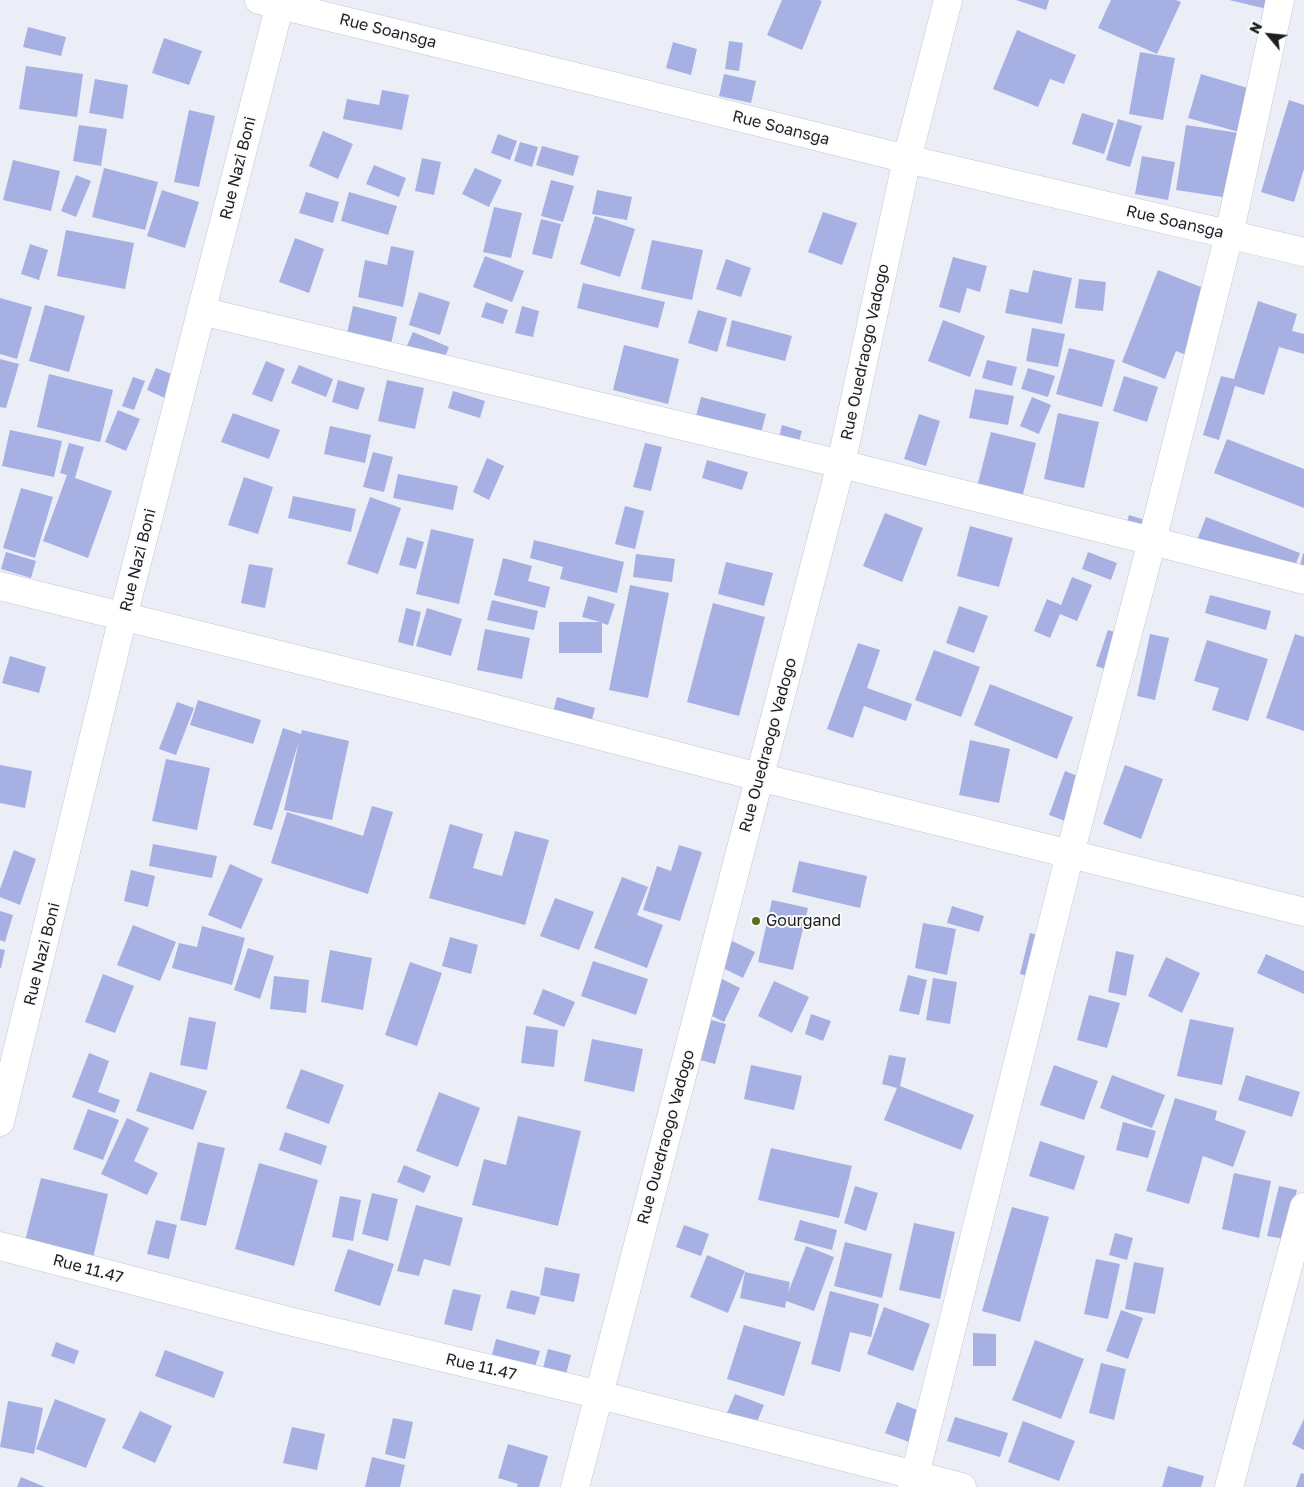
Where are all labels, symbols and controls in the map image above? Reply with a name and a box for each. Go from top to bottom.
street label: Rue Soansga [337,10,439,52]
north arrow [1244,10,1294,60]
text: N [1245,19,1265,36]
street label: Rue Soansga [730,107,832,149]
street label: Rue Nazi Boni [216,114,260,222]
street label: Rue Soansga [1124,201,1226,243]
street label: Rue Ouedraogo Vadogo [837,262,893,442]
street label: Rue Nazi Boni [116,506,160,614]
street label: Rue Ouedraogo Vadogo [735,656,801,834]
street label: Rue Nazi Boni [20,900,64,1008]
place label: Gourgand [766,911,841,931]
marker: Gourgand [750,915,762,927]
street label: Rue Ouedraogo Vadogo [633,1048,699,1226]
street label: Rue 11.47 [51,1250,125,1288]
street label: Rue 11.47 [444,1350,518,1384]

